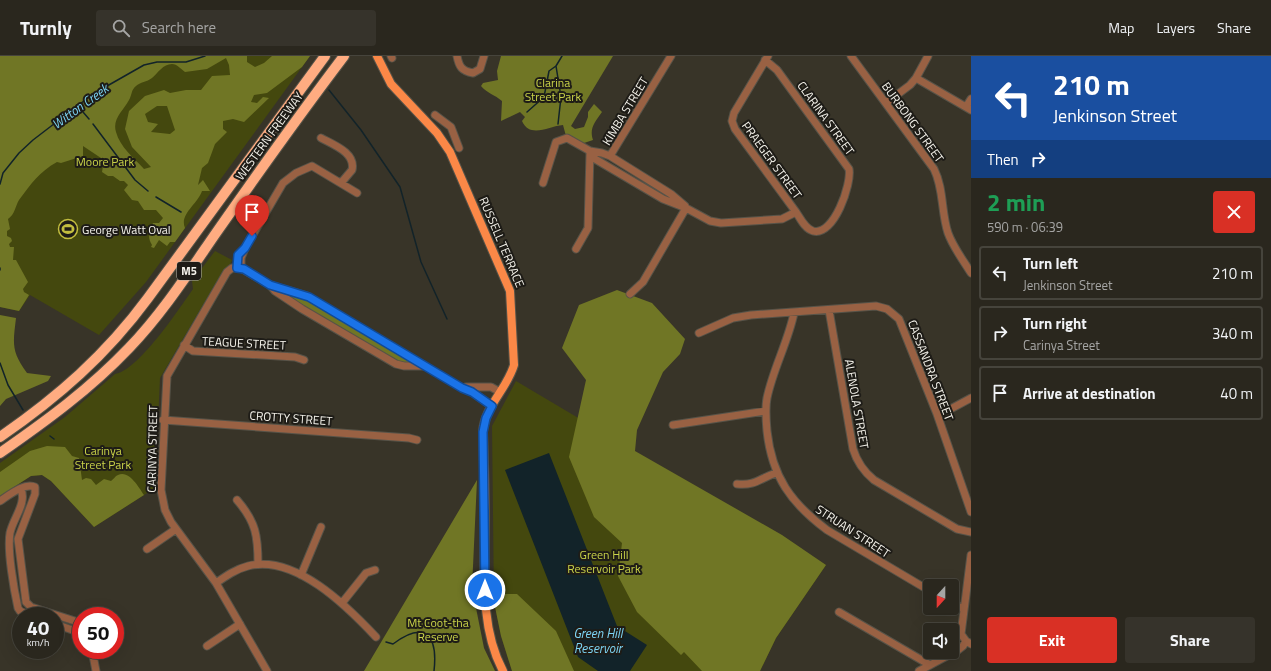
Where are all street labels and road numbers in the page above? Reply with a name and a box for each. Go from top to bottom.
street label: KIMBA STREET [597,73,653,149]
street label: CLARINA STREET [793,77,860,160]
street label: BURBONG STREET [877,78,949,167]
street label: WESTERN FREEWAY [230,87,308,184]
street label: PRAEGER STREET [737,117,807,203]
street label: RUSSELL TERRACE [474,194,530,291]
road number: M5 [177,262,201,280]
street label: CASSANDRA STREET [903,317,959,424]
street label: TEAGUE STREET [201,331,287,355]
street label: ALENOLA STREET [840,358,874,451]
street label: CARINYA STREET [142,404,162,493]
street label: CROTTY STREET [249,406,334,430]
street label: STRUAN STREET [812,500,895,563]

